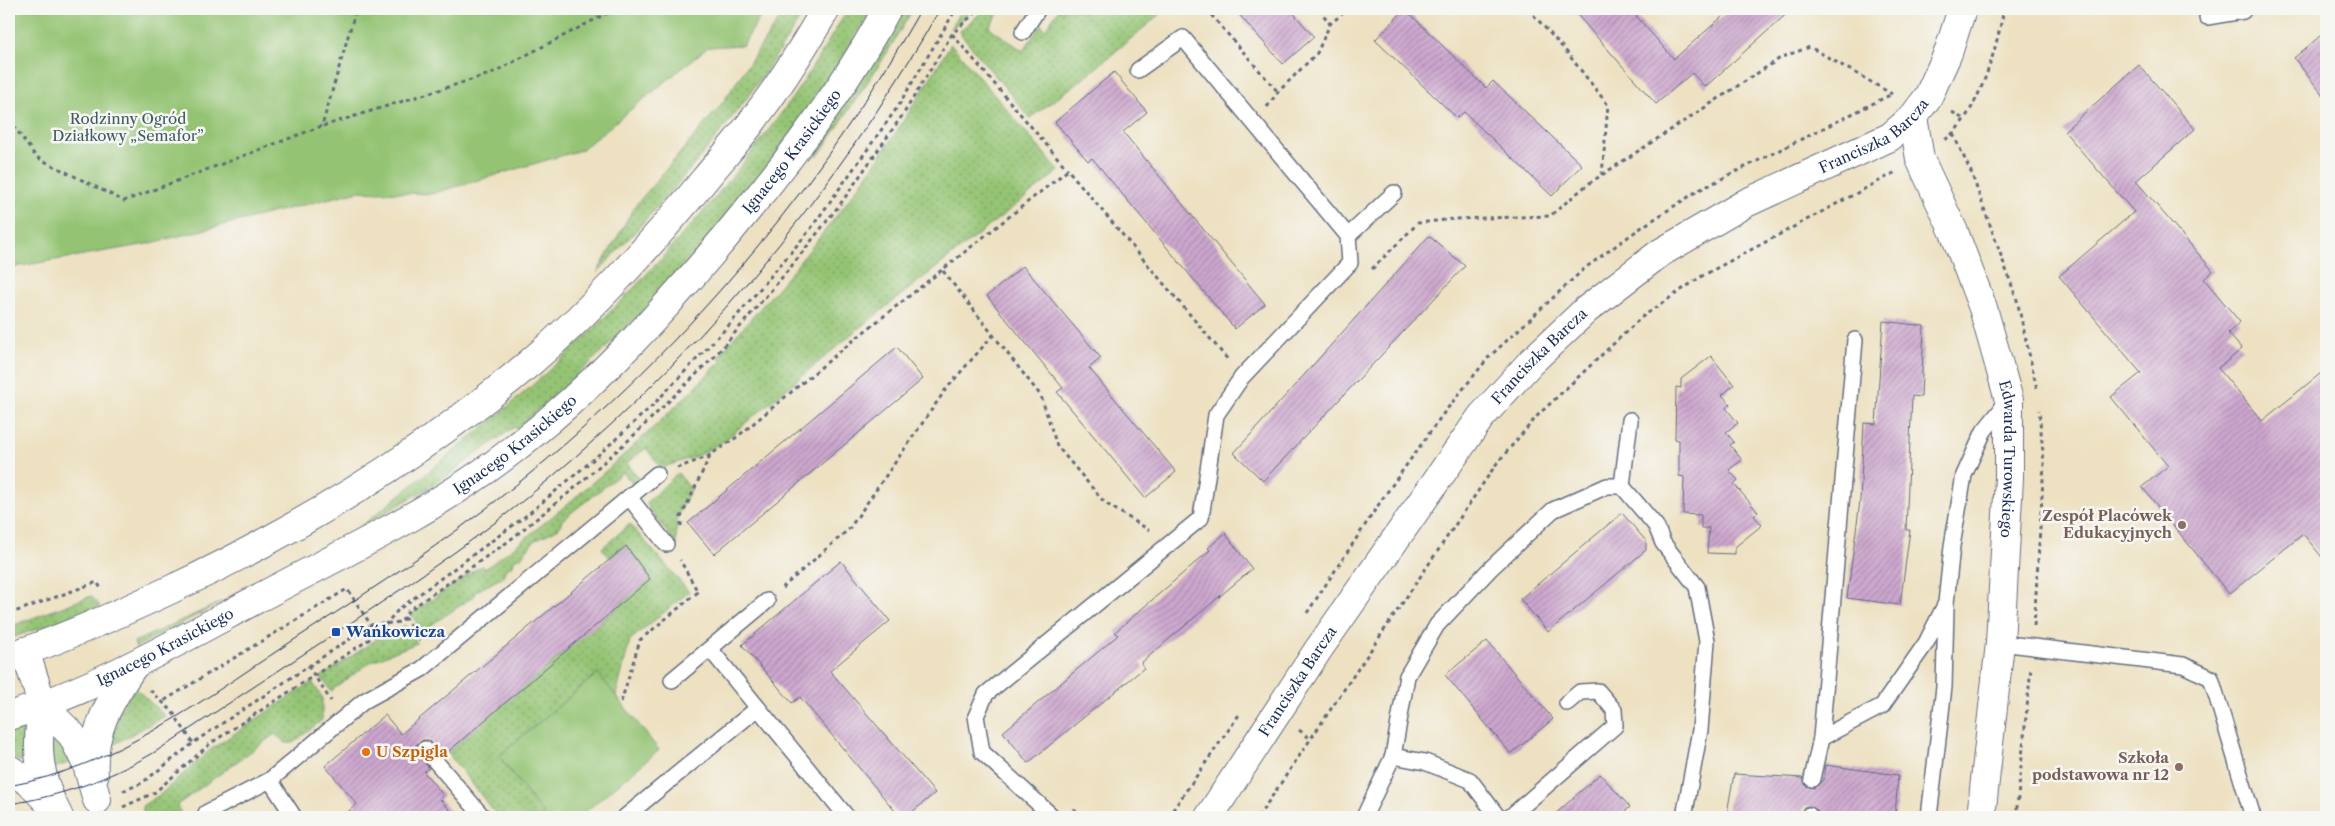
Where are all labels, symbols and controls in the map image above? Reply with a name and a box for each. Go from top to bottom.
street label: Ignacego Krasickiego [738,85,845,218]
street label: Franciszka Barcza [1816,95,1933,177]
park label: Rodzinny Ogród Działkowy „Semafor” [52,109,204,145]
street label: Franciszka Barcza [1487,304,1591,408]
street label: Edwarda Turowskiego [1995,378,2019,538]
street label: Ignacego Krasickiego [449,391,580,498]
place label: Zespół Placówek Edukacyjnych [2042,506,2173,542]
marker: Zespół Placówek Edukacyjnych [2176,519,2188,531]
street label: Ignacego Krasickiego [94,603,237,690]
place label: Wańkowicza [345,622,446,641]
street label: Franciszka Barcza [1254,622,1341,740]
marker: Wańkowicza [330,626,342,638]
place label: U Szpigla [376,742,448,761]
marker: U Szpigla [360,746,372,758]
place label: Szkoła podstawowa nr 12 [2032,748,2169,784]
marker: Szkoła podstawowa nr 12 [2173,761,2185,773]

